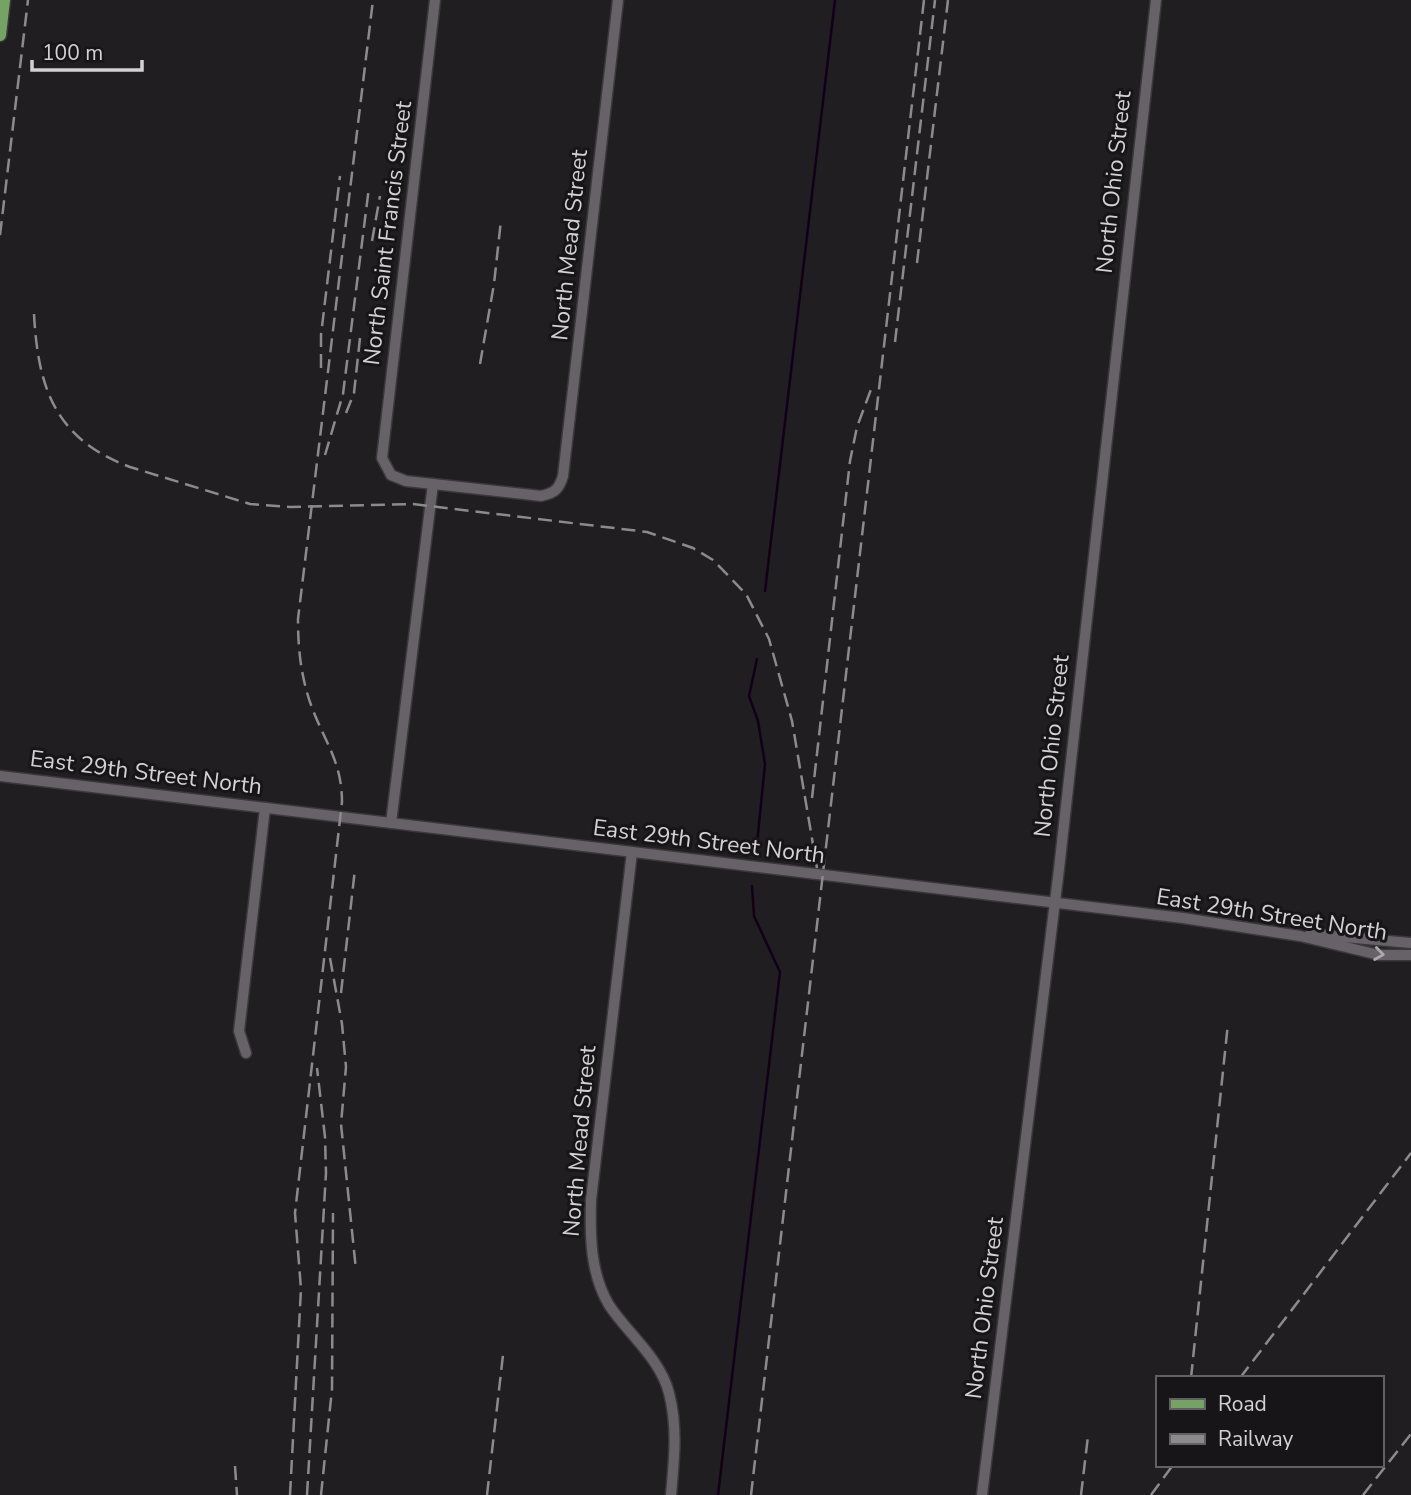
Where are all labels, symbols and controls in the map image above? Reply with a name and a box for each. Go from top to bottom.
scale bar [32,28,142,72]
text: 100 m [42,39,103,67]
street label: North Ohio Street [1089,88,1139,275]
street label: North Saint Francis Street [356,98,419,367]
street label: North Mead Street [544,147,595,342]
street label: North Ohio Street [1027,652,1077,839]
street label: East 29th Street North [28,743,264,802]
street label: East 29th Street North [591,812,827,871]
street label: East 29th Street North [1154,881,1390,948]
one-way arrow [1373,946,1385,961]
street label: North Mead Street [556,1043,603,1238]
street label: North Ohio Street [958,1214,1011,1401]
legend [1156,1376,1383,1467]
text: Road [1218,1390,1267,1418]
text: Railway [1218,1425,1293,1453]

